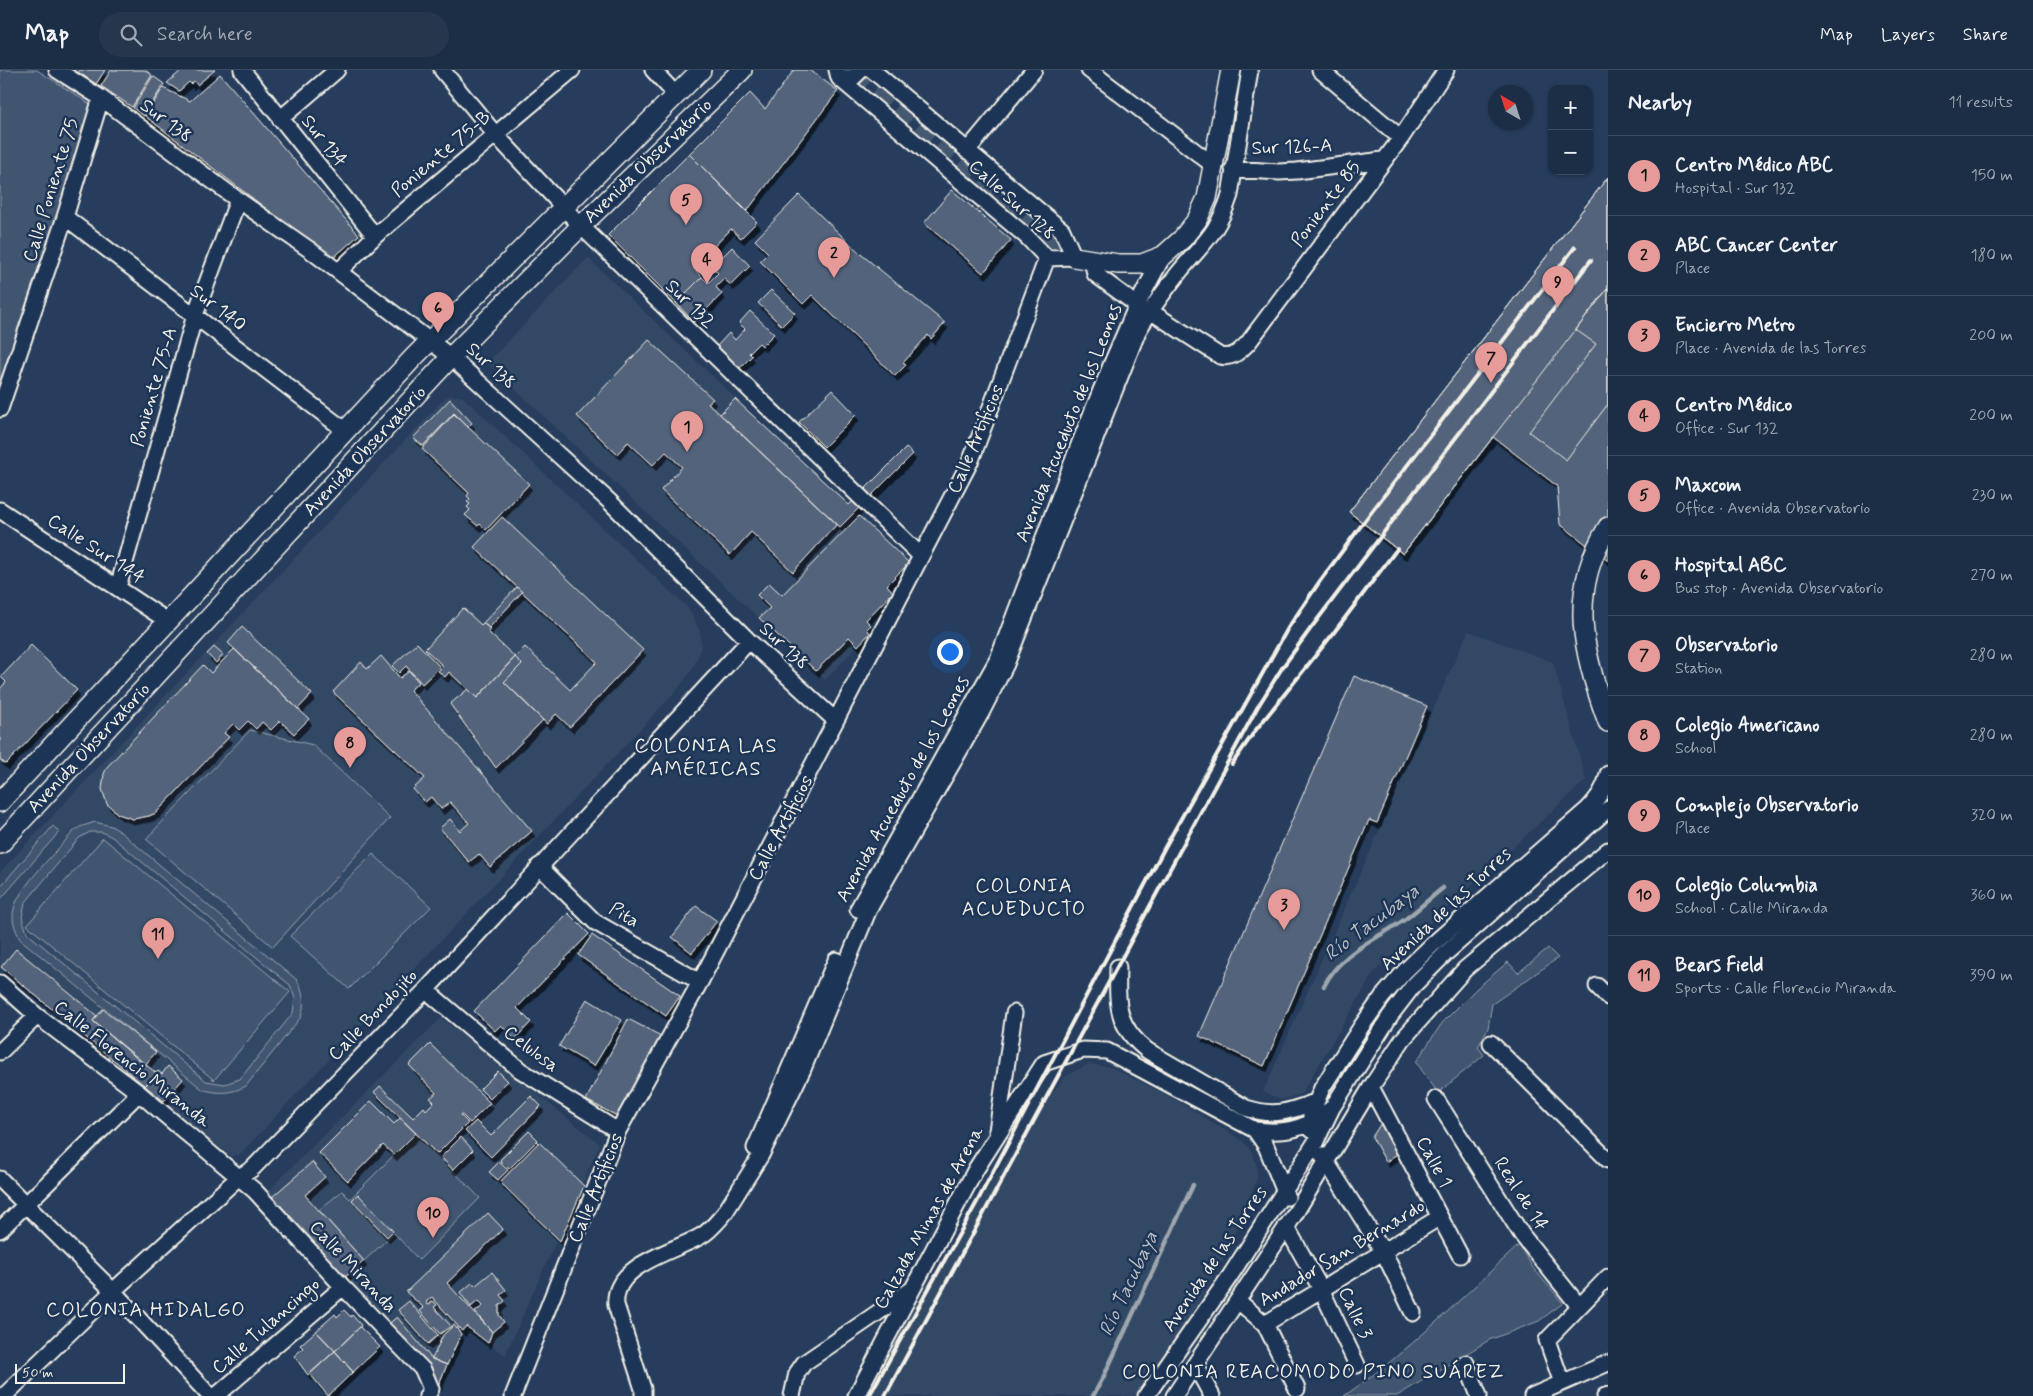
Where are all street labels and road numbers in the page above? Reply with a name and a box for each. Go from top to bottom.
street label: Sur 138 [135,93,197,149]
street label: Avenida Observatorio [578,93,718,229]
street label: Poniente 75-B [386,105,496,203]
street label: Sur 134 [295,110,353,172]
street label: Calle Poniente 75 [17,115,85,265]
street label: Sur 126-A [1251,133,1333,161]
street label: Calle Sur 128 [963,154,1061,246]
street label: Poniente 85 [1285,156,1367,252]
street label: Sur 132 [660,274,720,334]
street label: Sur 140 [185,279,251,337]
street label: Avenida Acueducto de los Leones [1010,300,1128,546]
street label: Poniente 75-A [125,324,183,450]
street label: Sur 138 [461,337,521,395]
street label: Avenida Observatorio [298,380,432,522]
street label: Calle Artificios [942,381,1010,497]
street label: Calle Sur 144 [42,508,150,590]
street label: Sur 138 [754,617,814,675]
street label: Avenida Acueducto de los Leones [830,671,976,907]
street label: Avenida Observatorio [22,677,156,819]
street label: Calle Artificios [743,771,819,885]
street label: Avenida de las Torres [1375,841,1517,976]
street label: Pita [604,896,644,934]
street label: Calle Bondojito [323,964,423,1066]
street label: Calle Florencio Miranda [48,995,216,1134]
street label: Celulosa [498,1020,564,1078]
street label: Calzada Minas de Arena [868,1122,990,1314]
street label: Calle Artificios [563,1129,629,1247]
street label: Calle 1 [1410,1132,1458,1192]
street label: Real de 14 [1488,1152,1554,1236]
street label: Avenida de las Torres [1157,1181,1273,1337]
street label: Andador San Bernardo [1254,1193,1430,1313]
street label: Calle Miranda [304,1215,402,1319]
street label: Calle Tulancingo [207,1272,327,1381]
street label: Calle 3 [1332,1283,1378,1343]

